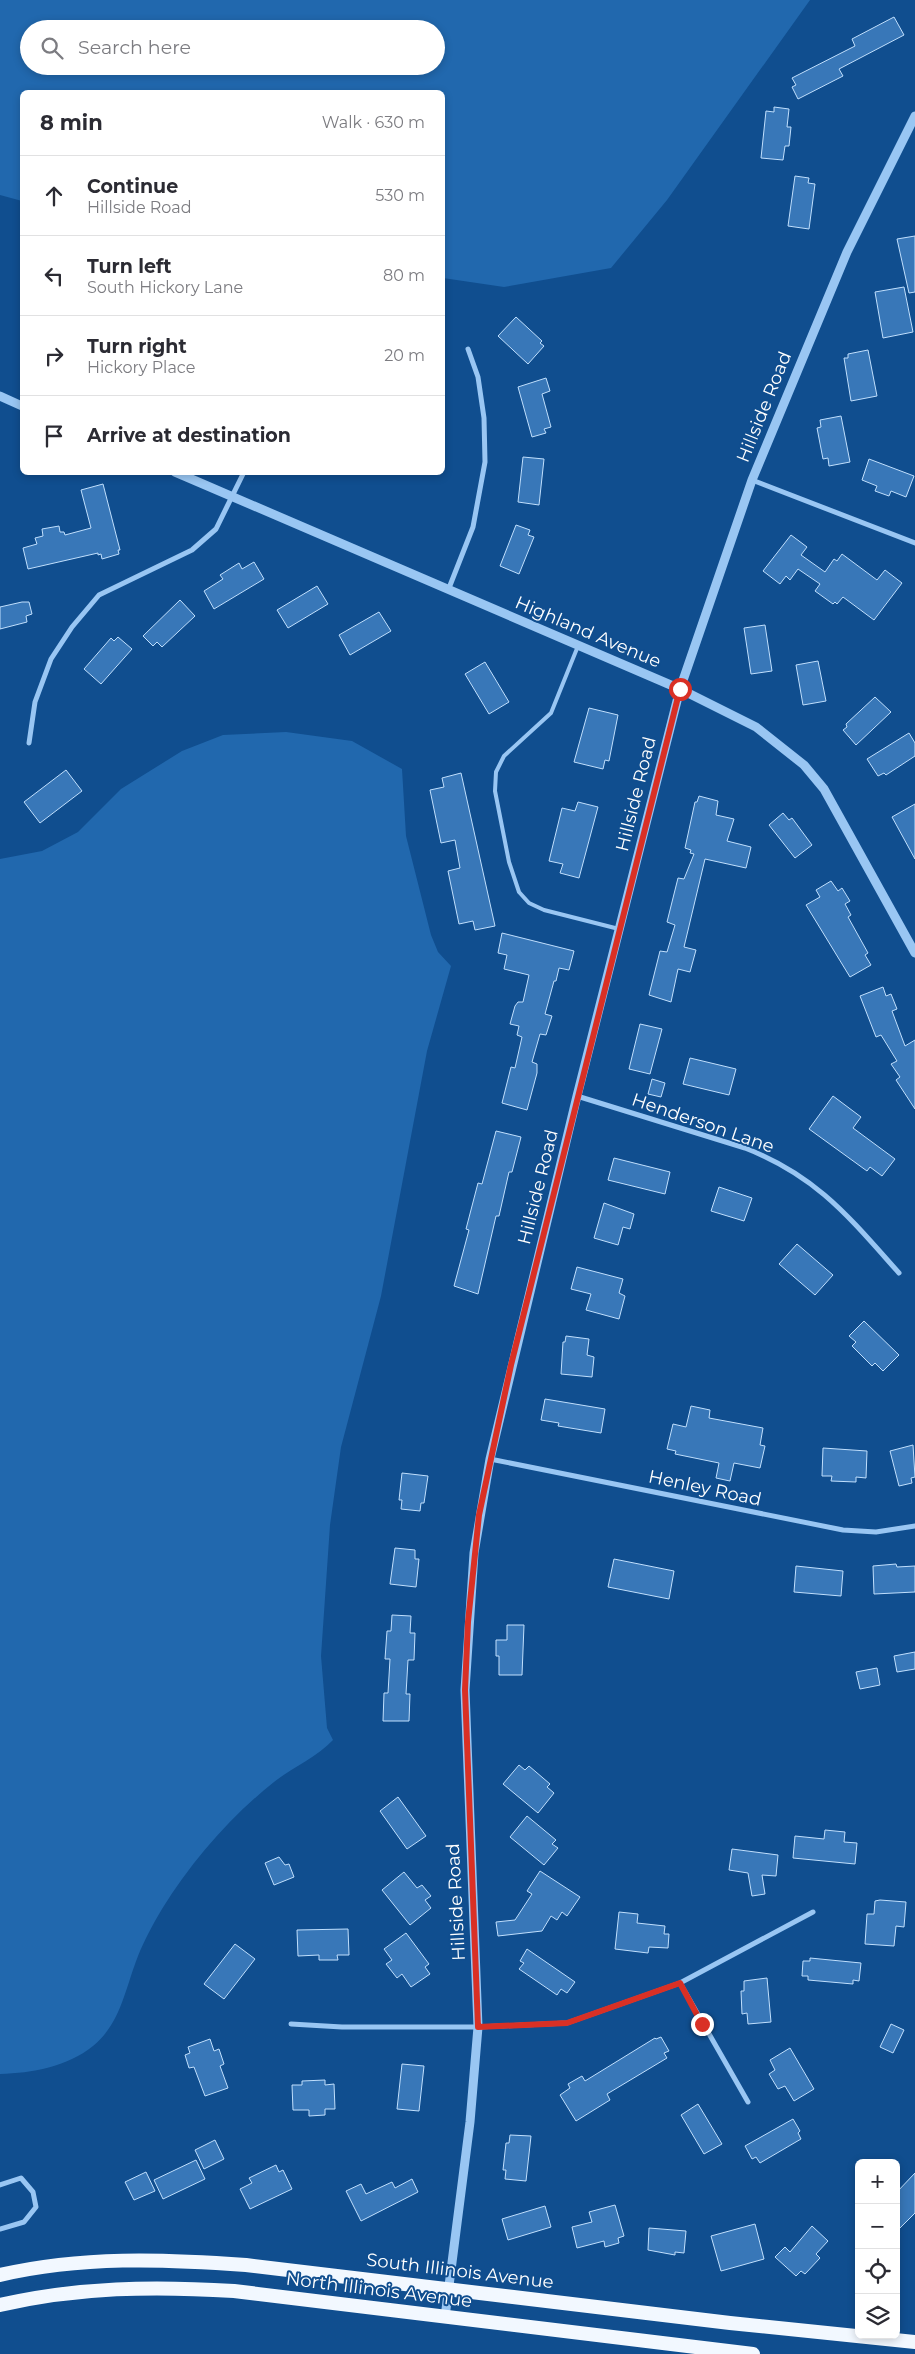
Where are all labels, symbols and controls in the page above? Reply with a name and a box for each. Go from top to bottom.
search box [20,20,445,75]
icon: search [38,34,66,62]
text: Search here [78,36,191,59]
text: 8 min [40,110,103,135]
text: Walk · 630 m [322,113,425,132]
text: Continue [87,175,178,198]
icon: ahead [40,182,68,210]
text: 530 m [375,186,425,205]
text: Hillside Road [87,198,192,217]
text: Turn left [87,255,172,278]
icon: left [40,262,68,290]
text: 80 m [383,266,425,285]
text: South Hickory Lane [87,278,243,297]
text: Turn right [87,335,187,358]
icon: right [40,342,68,370]
text: 20 m [384,346,425,365]
street label: Hillside Road [732,348,796,466]
text: Hickory Place [87,358,195,377]
icon: arrive [40,422,68,450]
text: Arrive at destination [87,424,291,447]
street label: Highland Avenue [512,591,664,673]
route start [669,678,692,701]
street label: Hillside Road [611,734,661,854]
street label: Henderson Lane [629,1088,777,1158]
street label: Hillside Road [513,1127,563,1247]
street label: Henley Road [647,1465,763,1511]
street label: Hillside Road [442,1843,470,1961]
route end [691,2013,714,2036]
map controls [855,2159,900,2339]
button: + [855,2159,900,2204]
button: − [855,2204,900,2249]
street label: South Illinois Avenue [365,2249,555,2293]
button: locate [855,2249,900,2294]
street label: North Illinois Avenue [285,2268,473,2312]
button: layers [855,2294,900,2339]

